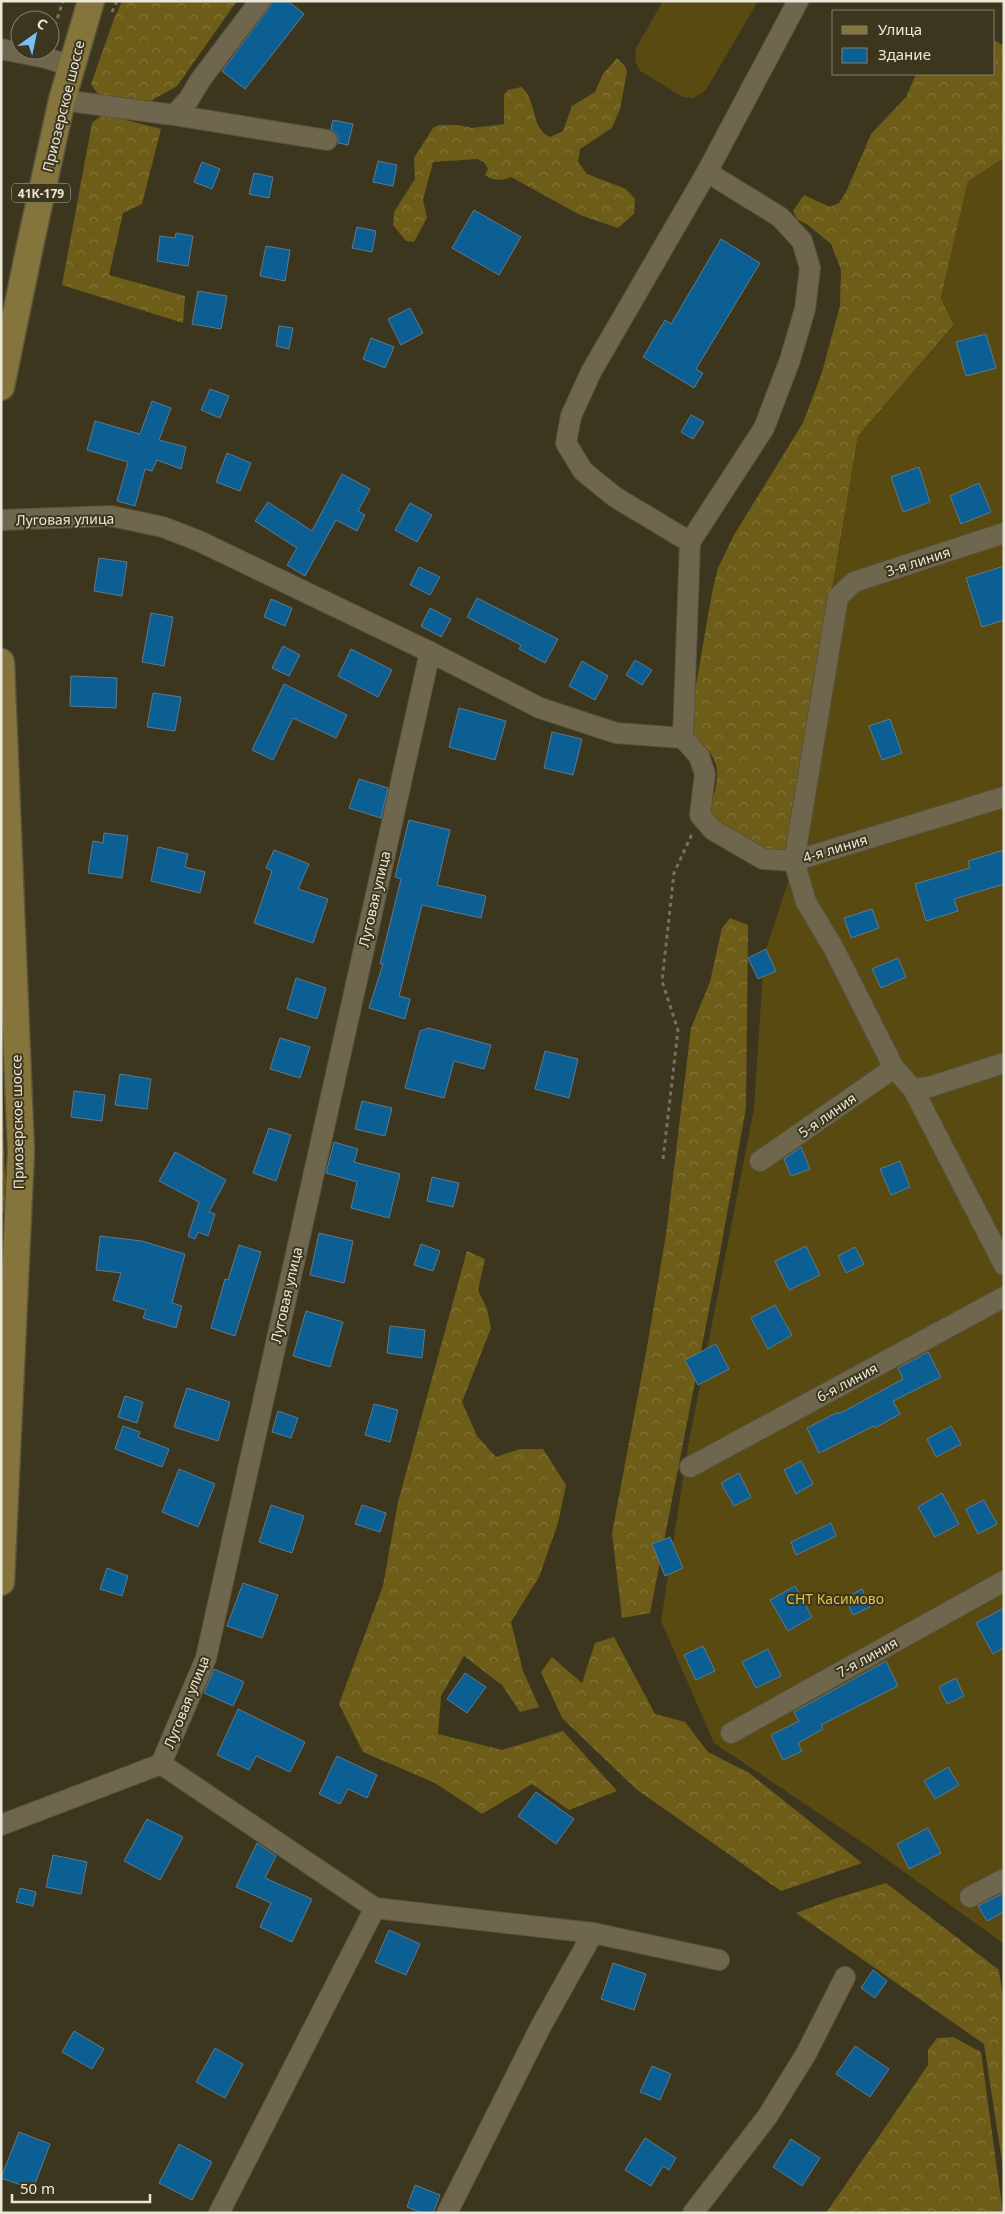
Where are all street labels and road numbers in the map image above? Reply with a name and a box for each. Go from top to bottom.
street label: Приозерское шоссе [37,38,89,174]
road number: 41К-179 [12,184,70,202]
street label: Луговая улица [16,509,114,529]
street label: 3-я линия [883,542,953,580]
street label: 4-я линия [800,829,870,867]
street label: Луговая улица [354,849,394,949]
street label: Приозерское шоссе [6,1054,28,1189]
street label: 5-я линия [794,1088,860,1142]
street label: Луговая улица [266,1245,306,1345]
street label: 6-я линия [813,1358,881,1406]
street label: 7-я линия [833,1633,901,1681]
street label: Луговая улица [159,1653,213,1751]

